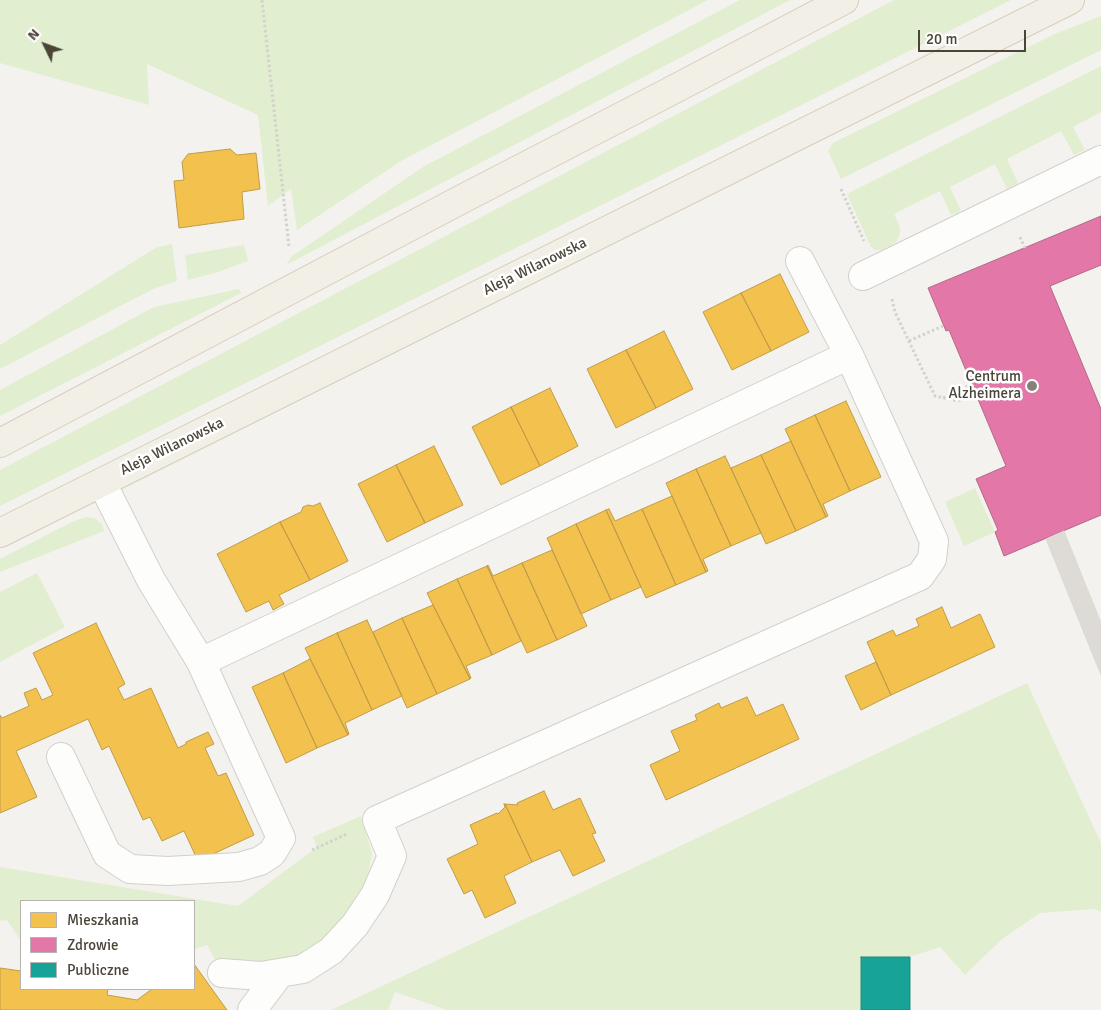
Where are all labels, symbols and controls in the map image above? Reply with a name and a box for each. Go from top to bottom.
north arrow [20,20,70,70]
scale bar [921,20,1028,52]
text: N [24,25,43,44]
text: 20 m [926,30,957,48]
street label: Aleja Wilanowska [480,234,590,300]
place label: Centrum Alzheimera [948,368,1021,403]
marker: Centrum Alzheimera [1025,379,1039,393]
street label: Aleja Wilanowska [117,414,227,480]
legend [20,900,195,990]
text: Mieszkania [67,911,139,929]
text: Zdrowie [67,936,119,954]
text: Publiczne [67,961,129,979]

